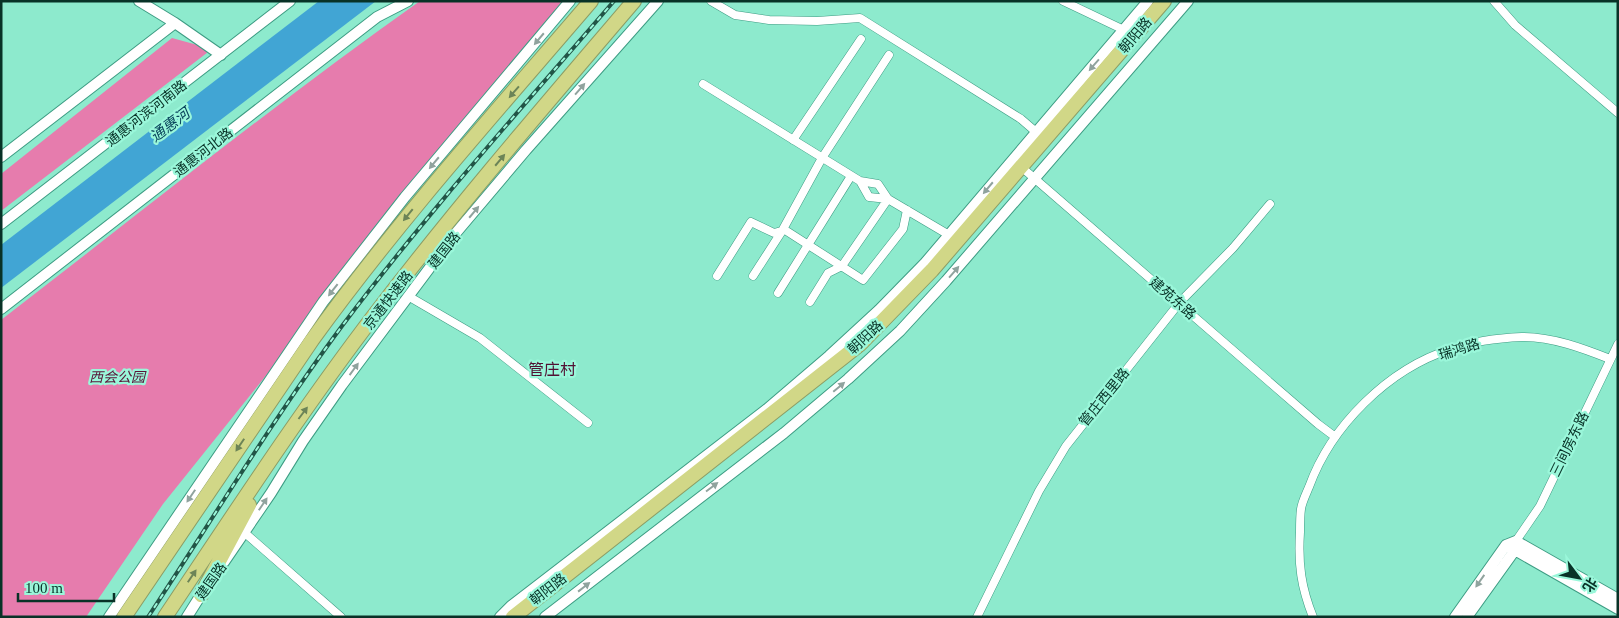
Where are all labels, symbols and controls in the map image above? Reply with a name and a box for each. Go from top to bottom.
street label: 朝阳路 [1116,15,1155,56]
one-way arrow [533,32,544,45]
one-way arrow [1088,58,1099,71]
street label: 通惠河滨河南路 [102,76,190,150]
one-way arrow [574,84,586,96]
one-way arrow [508,85,519,98]
water label: 通惠河 [147,104,193,146]
street label: 通惠河北路 [170,124,236,180]
one-way arrow [494,155,506,167]
one-way arrow [428,156,439,169]
one-way arrow [982,181,993,194]
one-way arrow [468,206,479,219]
one-way arrow [403,209,414,222]
street label: 建国路 [426,229,463,271]
one-way arrow [949,266,960,279]
street label: 京通快速路 [361,268,416,333]
street label: 建苑东路 [1147,274,1199,322]
one-way arrow [327,283,338,296]
street label: 朝阳路 [845,318,886,357]
street label: 瑞鸿路 [1437,336,1481,363]
district label: 管庄村 [528,361,576,378]
one-way arrow [349,362,359,376]
street label: 管庄西里路 [1077,365,1132,429]
park label: 西会公园 [89,370,147,385]
one-way arrow [833,381,846,392]
one-way arrow [298,406,308,420]
street label: 三间房东路 [1547,409,1592,479]
one-way arrow [235,439,245,452]
one-way arrow [705,482,718,493]
one-way arrow [186,489,196,503]
one-way arrow [259,497,268,511]
north arrow [1554,553,1604,603]
street label: 建国路 [193,560,230,603]
one-way arrow [188,569,197,583]
scale bar [18,570,114,602]
street label: 朝阳路 [527,571,569,608]
one-way arrow [1475,574,1485,588]
text: 北 [1580,575,1600,595]
text: 100 m [25,580,63,596]
one-way arrow [577,581,590,592]

